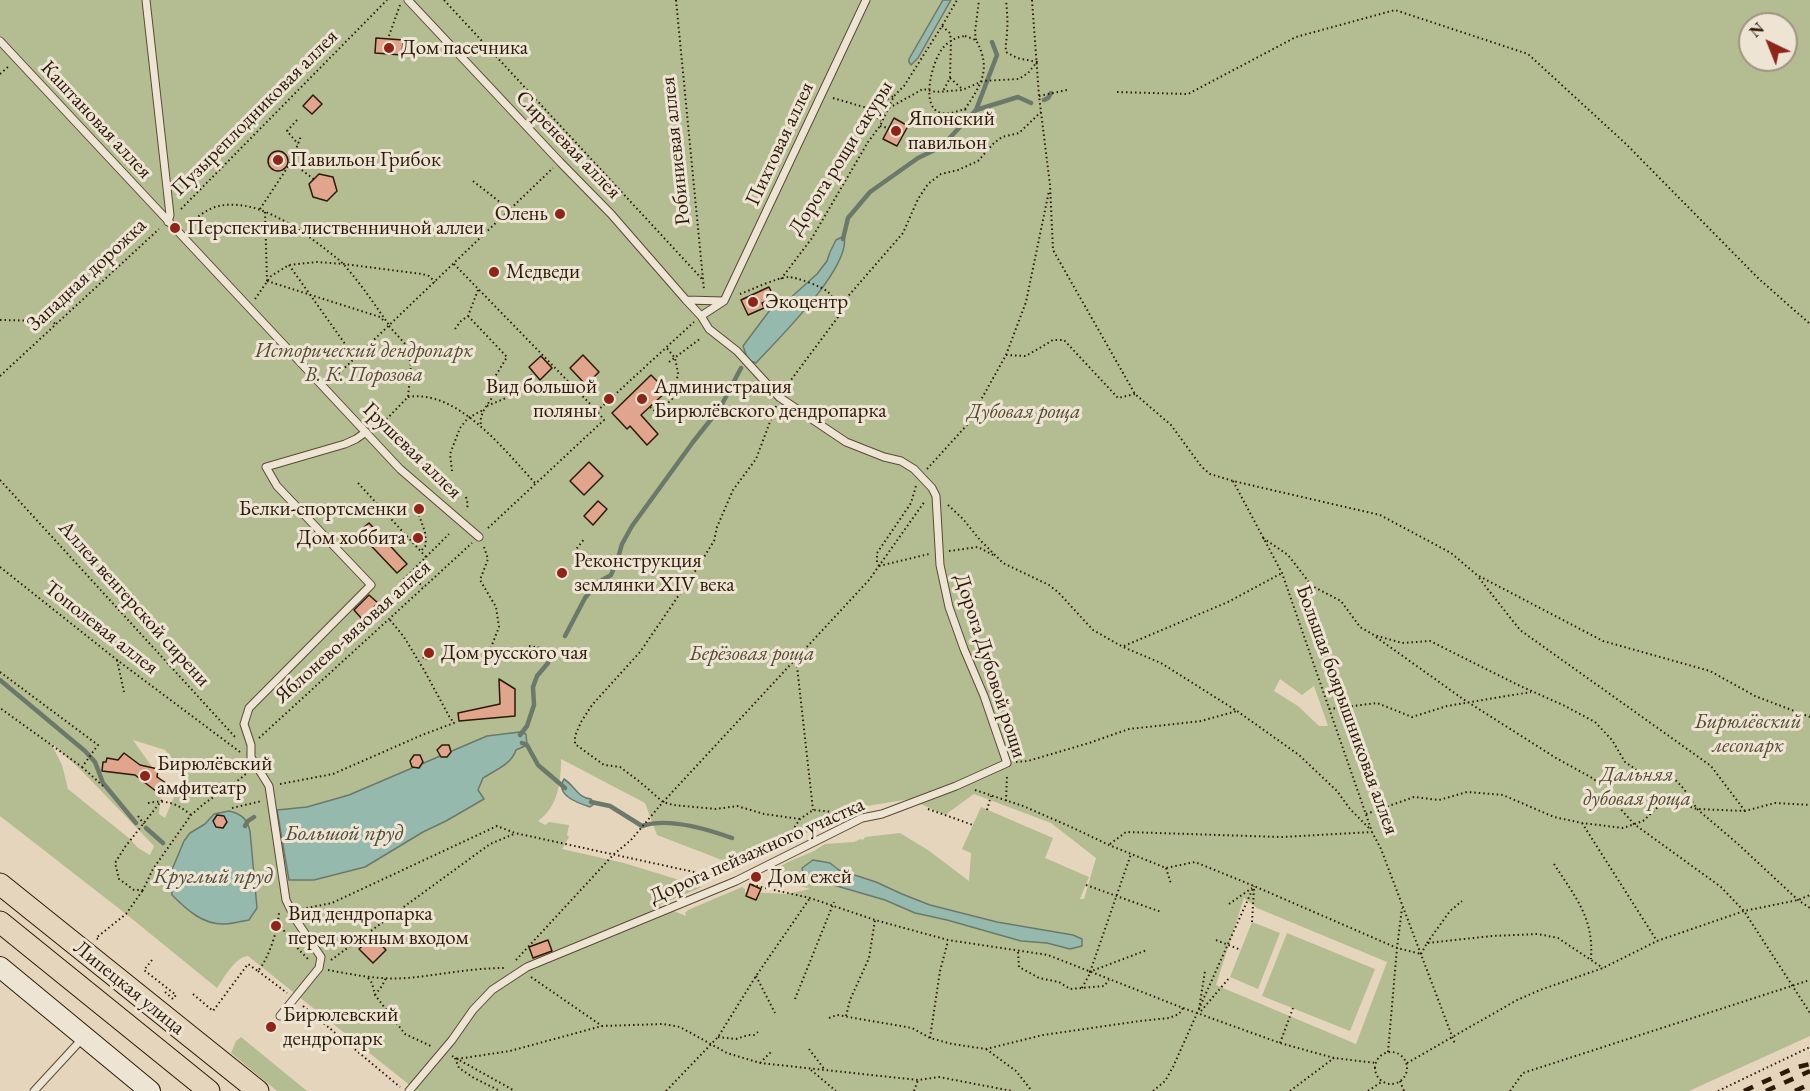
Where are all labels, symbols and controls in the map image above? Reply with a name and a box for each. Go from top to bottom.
north arrow [1738,12,1798,72]
text: N [1745,18,1769,42]
street label: Пузыреплодниковая аллея [166,24,344,202]
place label: Дом пасечника [401,35,528,61]
marker: Дом пасечника [382,41,396,55]
street label: Каштановая аллея [35,56,157,184]
street label: Робиниевая аллея [656,75,696,227]
street label: Дорога рощи сакуры [783,76,899,240]
street label: Пихтовая аллея [740,78,820,210]
street label: Сиреневая аллея [510,85,626,205]
place label: Японcкий павильон [908,106,995,156]
marker: Японcкий павильон [889,124,903,138]
place label: Павильон Грибок [290,147,441,173]
marker: Павильон Грибок [271,153,285,167]
place label: Олень [495,201,548,227]
marker: Олень [553,207,567,221]
street label: Западная дорожка [22,213,152,337]
place label: Перспектива лиственничной аллеи [187,215,484,241]
marker: Перспектива лиственничной аллеи [168,221,182,235]
place label: Медведи [506,259,580,285]
marker: Медведи [487,265,501,279]
place label: Экоцентр [765,289,848,315]
marker: Экоцентр [746,295,760,309]
park label: Исторический дендропарк В. К. Порозова [255,338,473,388]
place label: Вид большой поляны [486,374,597,424]
place label: Администрация Бирюлёвского дендропарка [654,374,887,424]
marker: Вид большой поляны [602,392,616,406]
marker: Администрация Бирюлёвского дендропарка [635,392,649,406]
street label: Грушевая аллея [357,397,467,505]
park label: Дубовая роща [967,399,1081,425]
place label: Белки-спортсменки [239,496,407,522]
marker: Белки-спортсменки [412,502,426,516]
street label: Аллея венгерской сирени [53,516,215,692]
place label: Дом хоббита [297,525,406,551]
marker: Дом хоббита [411,531,425,545]
place label: Реконструкция землянки XIV века [574,548,735,598]
street label: Яблонево-вязовая аллея [270,555,436,709]
marker: Реконструкция землянки XIV века [555,566,569,580]
street label: Дорога Дубовой рощи [948,571,1032,761]
street label: Тополевая аллея [39,576,163,680]
street label: Большая боярышниковая аллея [1290,582,1404,838]
place label: Дом русского чая [441,640,588,666]
park label: Берёзовая роща [689,641,815,667]
marker: Дом русского чая [422,646,436,660]
park label: Бирюлёвский лесопарк [1695,709,1801,759]
place label: Бирюлёвский амфитеатр [157,751,272,801]
park label: Дальняя дубовая роща [1583,762,1691,812]
marker: Бирюлёвский амфитеатр [138,769,152,783]
street label: Дорога пейзажного участка [646,792,868,910]
water label: Большой пруд [285,821,403,847]
water label: Круглый пруд [153,864,273,890]
place label: Дом ежей [768,864,852,890]
marker: Дом ежей [749,870,763,884]
place label: Вид дендропарка перед южным входом [288,901,469,951]
marker: Вид дендропарка перед южным входом [269,919,283,933]
street label: Липецкая улица [68,935,190,1041]
place label: Бирюлевский дендропарк [283,1002,398,1052]
marker: Бирюлевский дендропарк [264,1020,278,1034]

